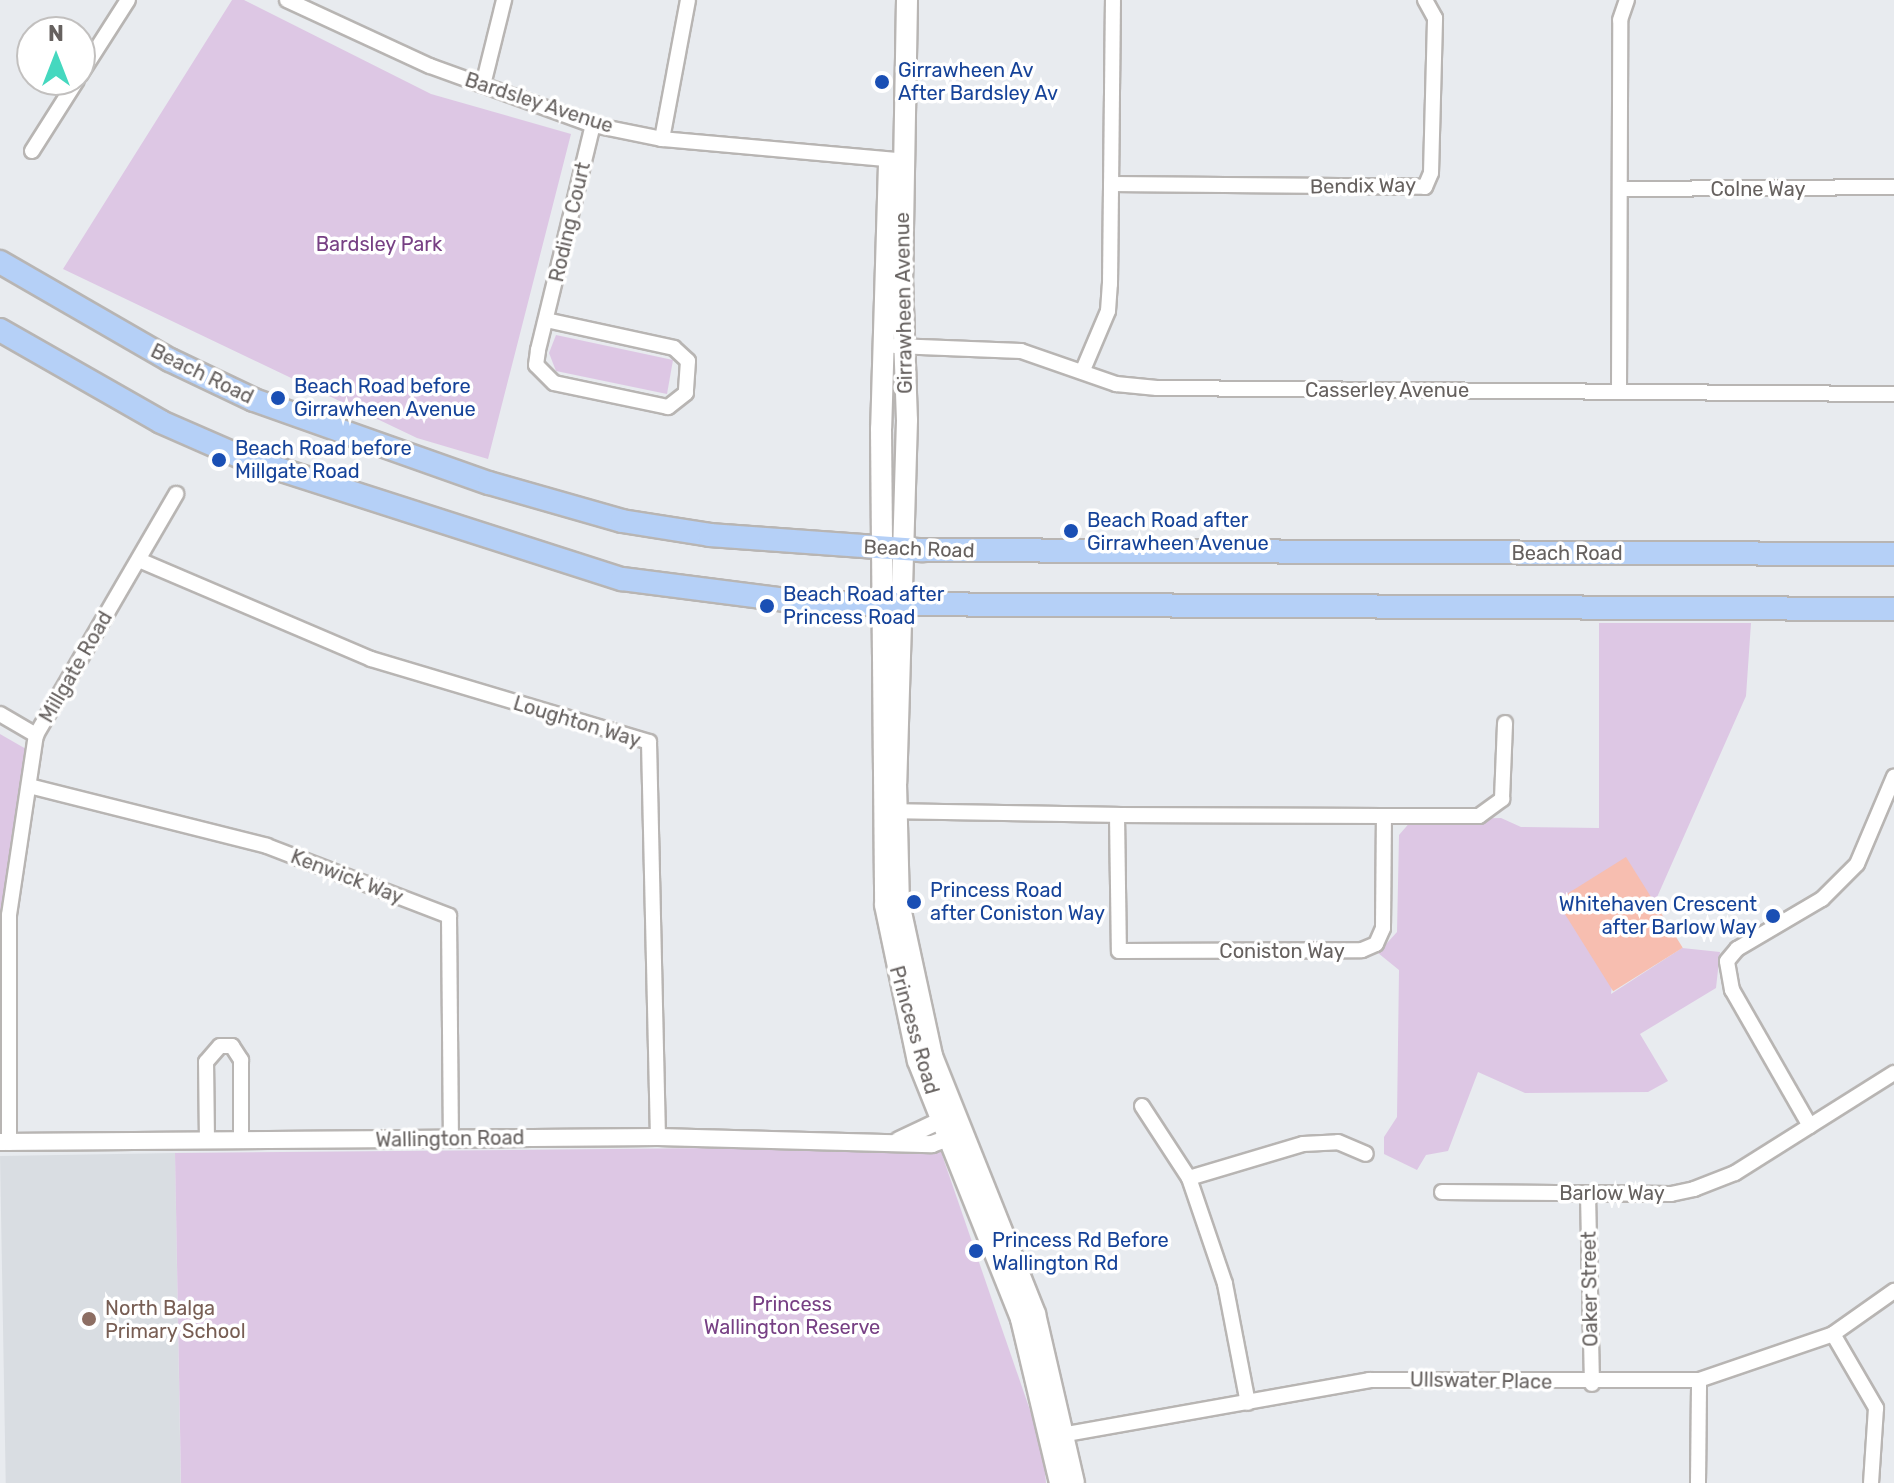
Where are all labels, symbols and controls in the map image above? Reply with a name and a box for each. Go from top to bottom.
north arrow [16,16,96,96]
text: N [48,20,64,47]
place label: Girrawheen Av After Bardsley Av [898,58,1060,105]
street label: Bardsley Avenue [461,68,617,138]
marker: Girrawheen Av After Bardsley Av [873,73,891,91]
street label: Roding Court [545,160,595,284]
street label: Bendix Way [1310,173,1416,199]
street label: Colne Way [1710,177,1806,201]
street label: Girrawheen Avenue [890,212,918,394]
park label: Bardsley Park [315,232,443,256]
street label: Beach Road [147,339,257,409]
place label: Beach Road before Girrawheen Avenue [294,374,476,421]
street label: Casserley Avenue [1304,378,1470,402]
marker: Beach Road before Girrawheen Avenue [269,389,287,407]
place label: Beach Road before Millgate Road [235,436,412,483]
marker: Beach Road before Millgate Road [210,451,228,469]
place label: Beach Road after Girrawheen Avenue [1087,508,1269,555]
marker: Beach Road after Girrawheen Avenue [1062,522,1080,540]
street label: Beach Road [863,535,975,563]
street label: Beach Road [1511,541,1623,565]
place label: Beach Road after Princess Road [783,582,944,629]
marker: Beach Road after Princess Road [758,597,776,615]
street label: Millgate Road [34,607,118,727]
street label: Loughton Way [510,691,644,753]
street label: Kenwick Way [287,844,407,910]
place label: Princess Road after Coniston Way [930,878,1106,925]
place label: Whitehaven Crescent after Barlow Way [1559,892,1757,939]
marker: Princess Road after Coniston Way [905,893,923,911]
marker: Whitehaven Crescent after Barlow Way [1764,907,1782,925]
street label: Coniston Way [1219,939,1345,963]
street label: Princess Road [884,963,944,1097]
street label: Wallington Road [375,1126,525,1152]
street label: Barlow Way [1559,1181,1665,1205]
place label: Princess Rd Before Wallington Rd [992,1228,1169,1275]
street label: Oaker Street [1577,1231,1603,1347]
marker: Princess Rd Before Wallington Rd [967,1242,985,1260]
park label: Princess Wallington Reserve [704,1292,880,1339]
place label: North Balga Primary School [105,1296,246,1343]
marker: North Balga Primary School [80,1310,98,1328]
street label: Ullswater Place [1409,1368,1553,1394]

